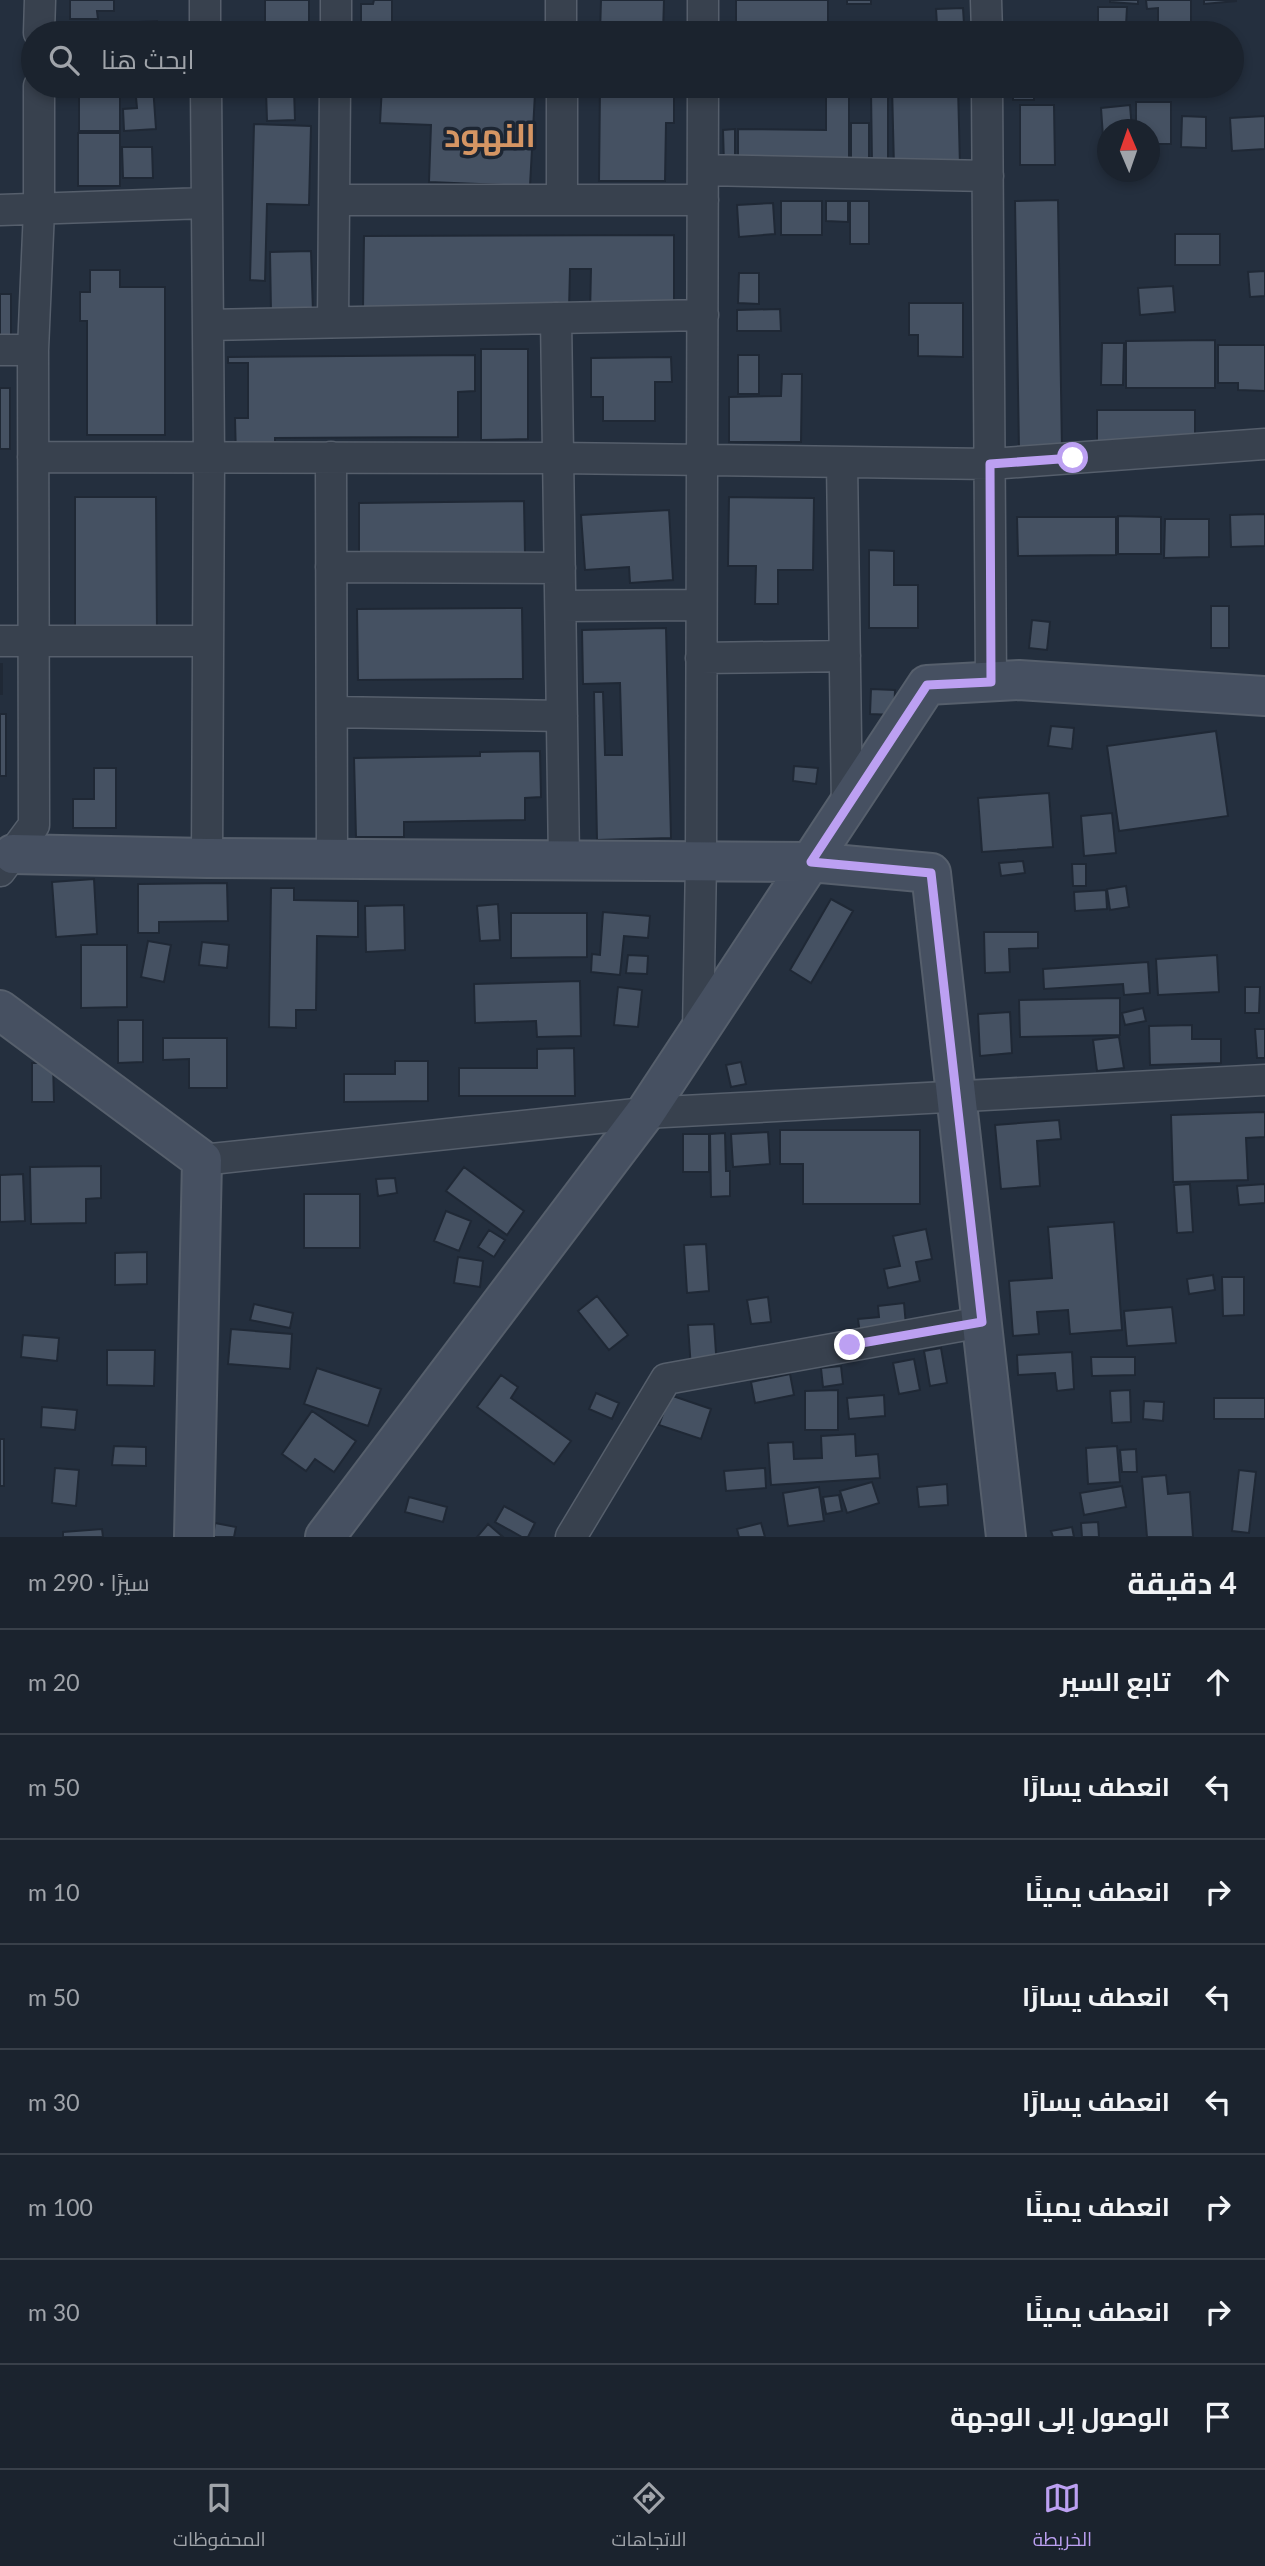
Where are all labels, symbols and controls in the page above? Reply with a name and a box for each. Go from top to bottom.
search box [21,21,1244,98]
icon: search [45,41,83,79]
text: ابحث هنا [101,43,195,75]
district label: النهود [444,114,536,156]
north arrow [1097,119,1160,182]
route start [1057,442,1088,473]
route end [834,1329,865,1360]
text: 4 دقيقة [1127,1564,1237,1600]
text: سيرًا · 290 m [28,1568,149,1596]
icon: ahead [1199,1663,1237,1701]
text: تابع السير [1060,1665,1170,1697]
text: 20 m [28,1668,80,1696]
icon: left [1199,1768,1237,1806]
text: انعطف يسارًا [1022,1770,1170,1802]
text: 50 m [28,1773,80,1801]
icon: right [1199,1873,1237,1911]
text: انعطف يمينًا [1025,1875,1170,1907]
text: 10 m [28,1878,80,1906]
icon: left [1199,1978,1237,2016]
text: انعطف يسارًا [1022,1980,1170,2012]
text: 50 m [28,1983,80,2011]
icon: left [1199,2083,1237,2121]
text: انعطف يسارًا [1022,2085,1170,2117]
text: 30 m [28,2088,80,2116]
icon: right [1199,2188,1237,2226]
text: انعطف يمينًا [1025,2190,1170,2222]
text: 100 m [28,2193,93,2221]
icon: right [1199,2293,1237,2331]
text: انعطف يمينًا [1025,2295,1170,2327]
text: 30 m [28,2298,80,2326]
icon: arrive [1199,2398,1237,2436]
text: الوصول إلى الوجهة [950,2400,1170,2432]
tab: المحفوظات [173,2479,266,2557]
tab: الاتجاهات [611,2479,687,2557]
tab: الخريطة [1033,2479,1092,2557]

